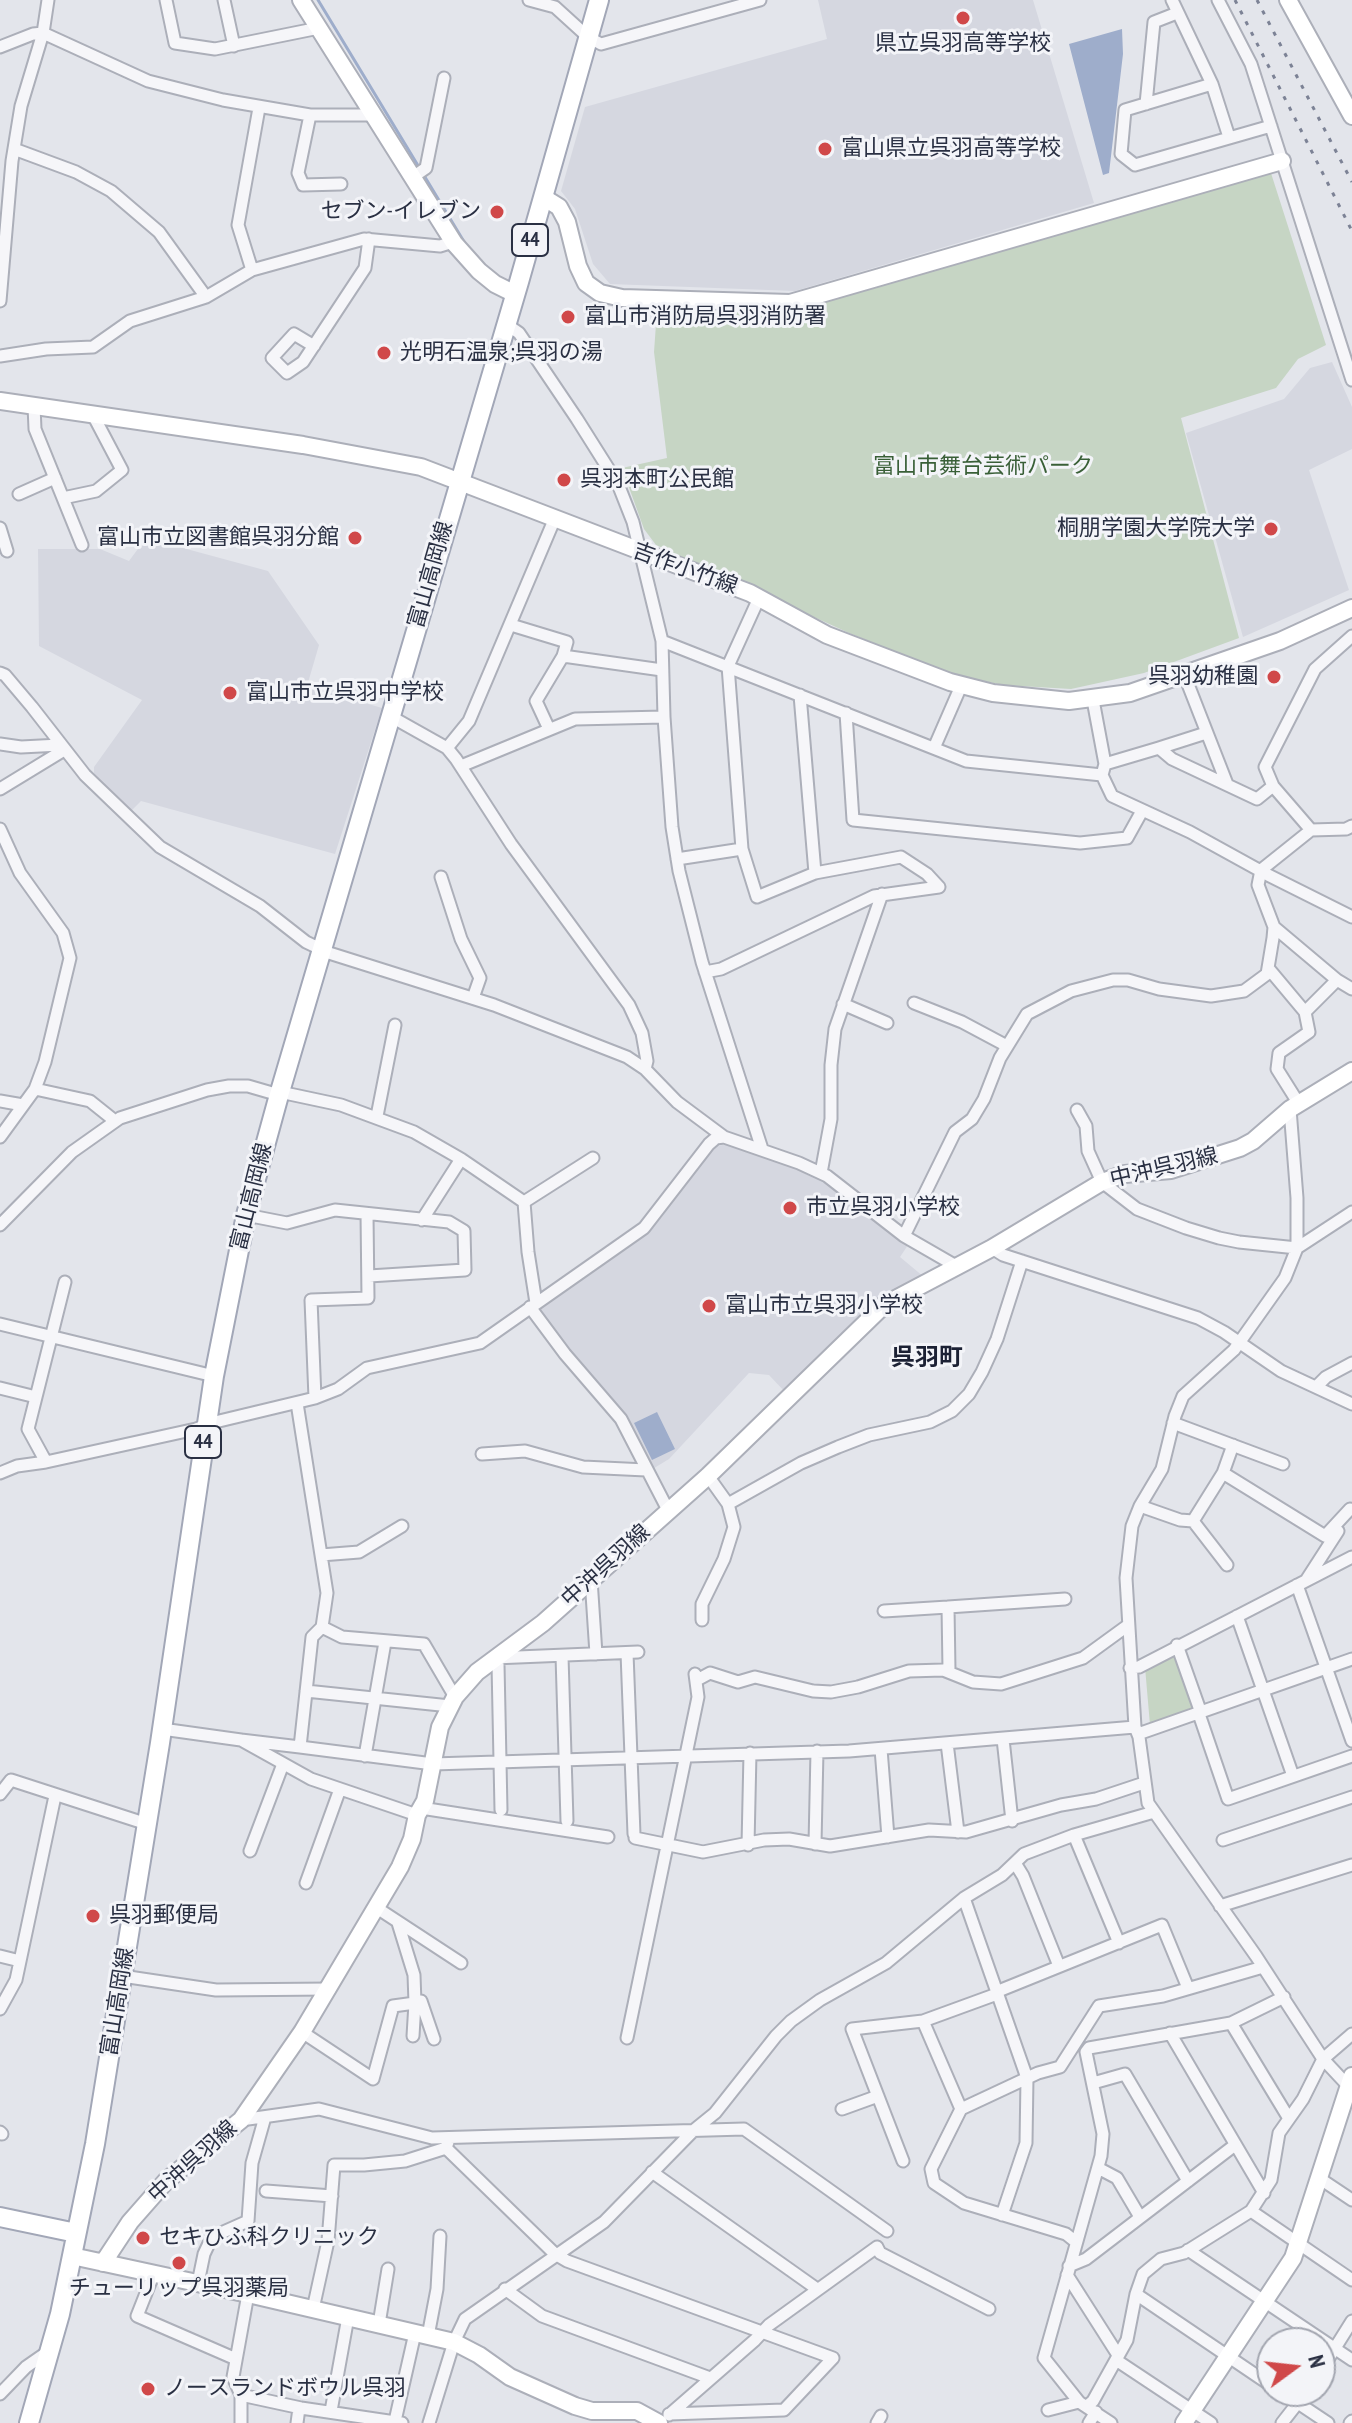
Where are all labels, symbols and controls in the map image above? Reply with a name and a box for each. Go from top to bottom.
marker: 県立呉羽高等学校 [954,9,972,27]
place label: 県立呉羽高等学校 [875,31,1051,57]
place label: 富山県立呉羽高等学校 [841,136,1061,162]
marker: 富山県立呉羽高等学校 [816,140,834,158]
place label: セブン-イレブン [321,199,481,225]
marker: セブン-イレブン [488,203,506,221]
road number: 44 [512,224,548,256]
place label: 富山市消防局呉羽消防署 [584,304,826,330]
marker: 富山市消防局呉羽消防署 [559,308,577,326]
place label: 光明石温泉;呉羽の湯 [400,340,603,366]
marker: 光明石温泉;呉羽の湯 [375,344,393,362]
park label: 富山市舞台芸術パーク [873,454,1093,480]
place label: 呉羽本町公民館 [580,467,734,493]
marker: 呉羽本町公民館 [555,471,573,489]
place label: 桐朋学園大学院大学 [1057,516,1255,542]
street label: 富山高岡線 [403,518,459,632]
marker: 桐朋学園大学院大学 [1262,520,1280,538]
place label: 富山市立図書館呉羽分館 [97,525,339,551]
marker: 富山市立図書館呉羽分館 [346,529,364,547]
street label: 吉作小竹線 [629,538,741,600]
place label: 呉羽幼稚園 [1148,664,1258,690]
marker: 呉羽幼稚園 [1265,668,1283,686]
place label: 富山市立呉羽中学校 [246,680,444,706]
marker: 富山市立呉羽中学校 [221,684,239,702]
street label: 富山高岡線 [226,1140,278,1254]
street label: 中沖呉羽線 [1107,1143,1221,1193]
place label: 市立呉羽小学校 [806,1195,960,1221]
marker: 市立呉羽小学校 [781,1199,799,1217]
place label: 富山市立呉羽小学校 [725,1293,923,1319]
marker: 富山市立呉羽小学校 [700,1297,718,1315]
district label: 呉羽町 [891,1344,963,1372]
road number: 44 [185,1426,221,1458]
street label: 中沖呉羽線 [556,1519,656,1613]
place label: 呉羽郵便局 [109,1903,219,1929]
marker: 呉羽郵便局 [84,1907,102,1925]
street label: 富山高岡線 [96,1946,140,2058]
street label: 中沖呉羽線 [143,2115,243,2209]
place label: セキひふ科クリニック [159,2225,379,2251]
marker: セキひふ科クリニック [134,2229,152,2247]
marker: チューリップ呉羽薬局 [170,2254,188,2272]
place label: チューリップ呉羽薬局 [69,2276,289,2302]
north arrow [1256,2327,1336,2407]
text: N [1302,2352,1332,2371]
place label: ノースランドボウル呉羽 [164,2376,406,2402]
marker: ノースランドボウル呉羽 [139,2380,157,2398]

